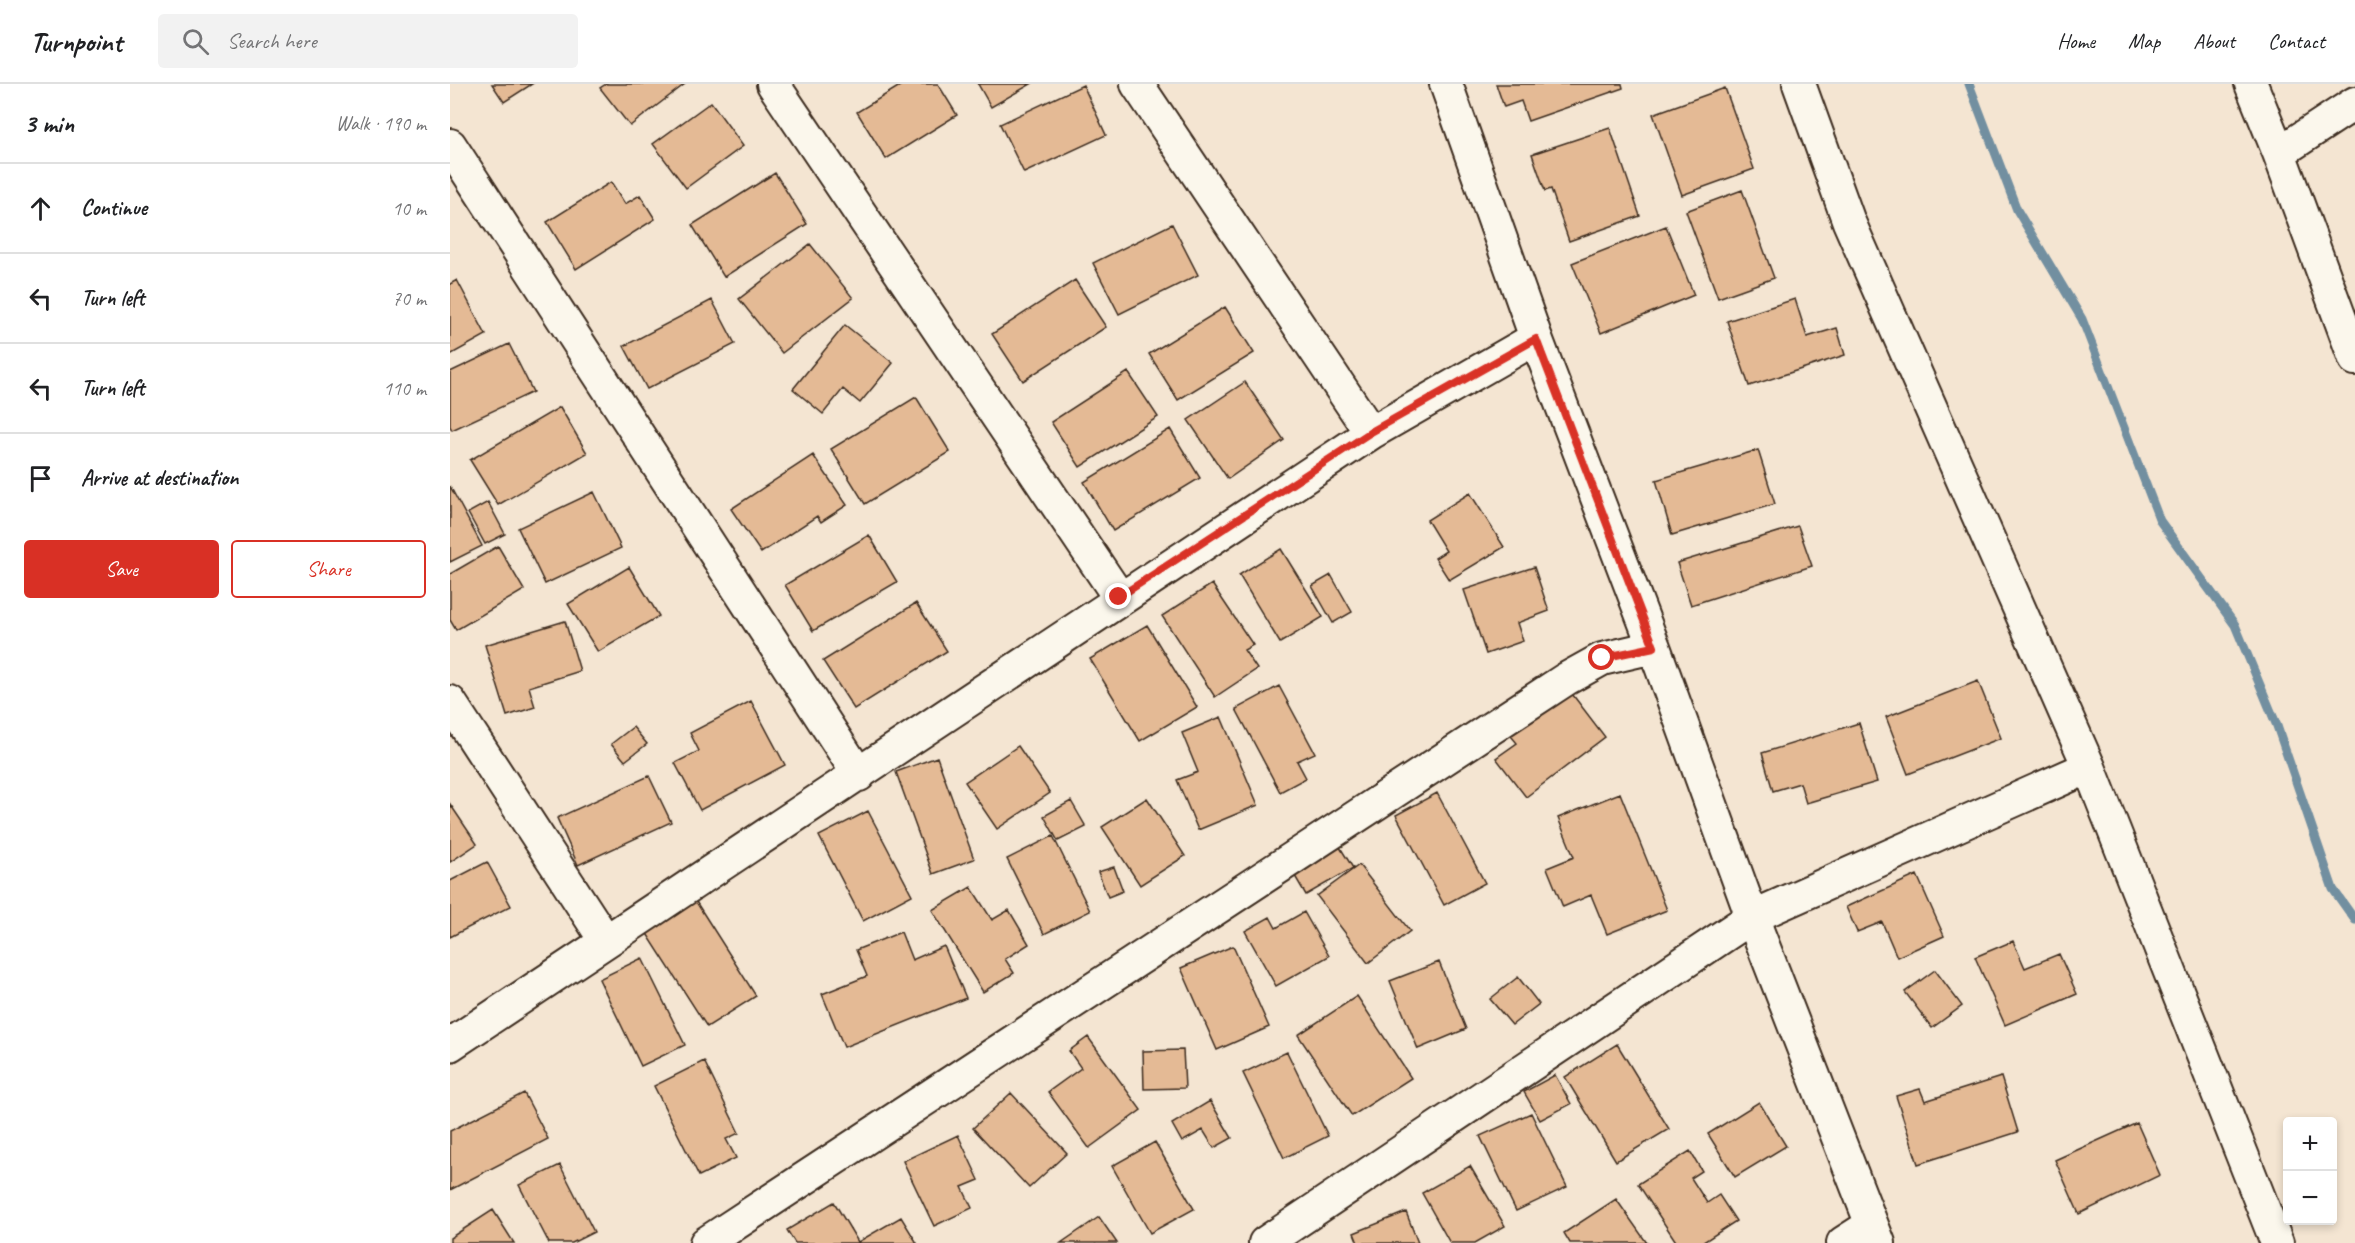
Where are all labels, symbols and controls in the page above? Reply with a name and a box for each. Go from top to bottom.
search box [158,14,578,68]
text: Turnpoint [30,24,122,59]
icon: search [179,25,212,58]
text: Search here [227,27,317,55]
text: Home [2057,28,2095,54]
text: Map [2128,28,2160,54]
text: About [2193,28,2235,54]
text: Contact [2268,28,2325,54]
text: 3 min [24,107,74,140]
text: Walk · 190 m [336,111,426,136]
icon: ahead [24,192,57,225]
text: Continue [81,194,147,222]
text: 10 m [392,196,426,221]
icon: left [24,282,57,315]
text: Turn left [81,284,145,312]
text: 70 m [392,286,426,311]
icon: left [24,372,57,405]
text: Turn left [81,374,145,402]
text: 110 m [383,376,426,401]
icon: arrive [24,462,57,495]
text: Arrive at destination [81,464,238,492]
button: Save [24,540,219,598]
button: Share [231,540,426,598]
route end [1105,583,1131,609]
route start [1588,644,1614,670]
map controls [2283,1117,2337,1225]
button: + [2283,1117,2337,1171]
button: − [2283,1171,2337,1225]

